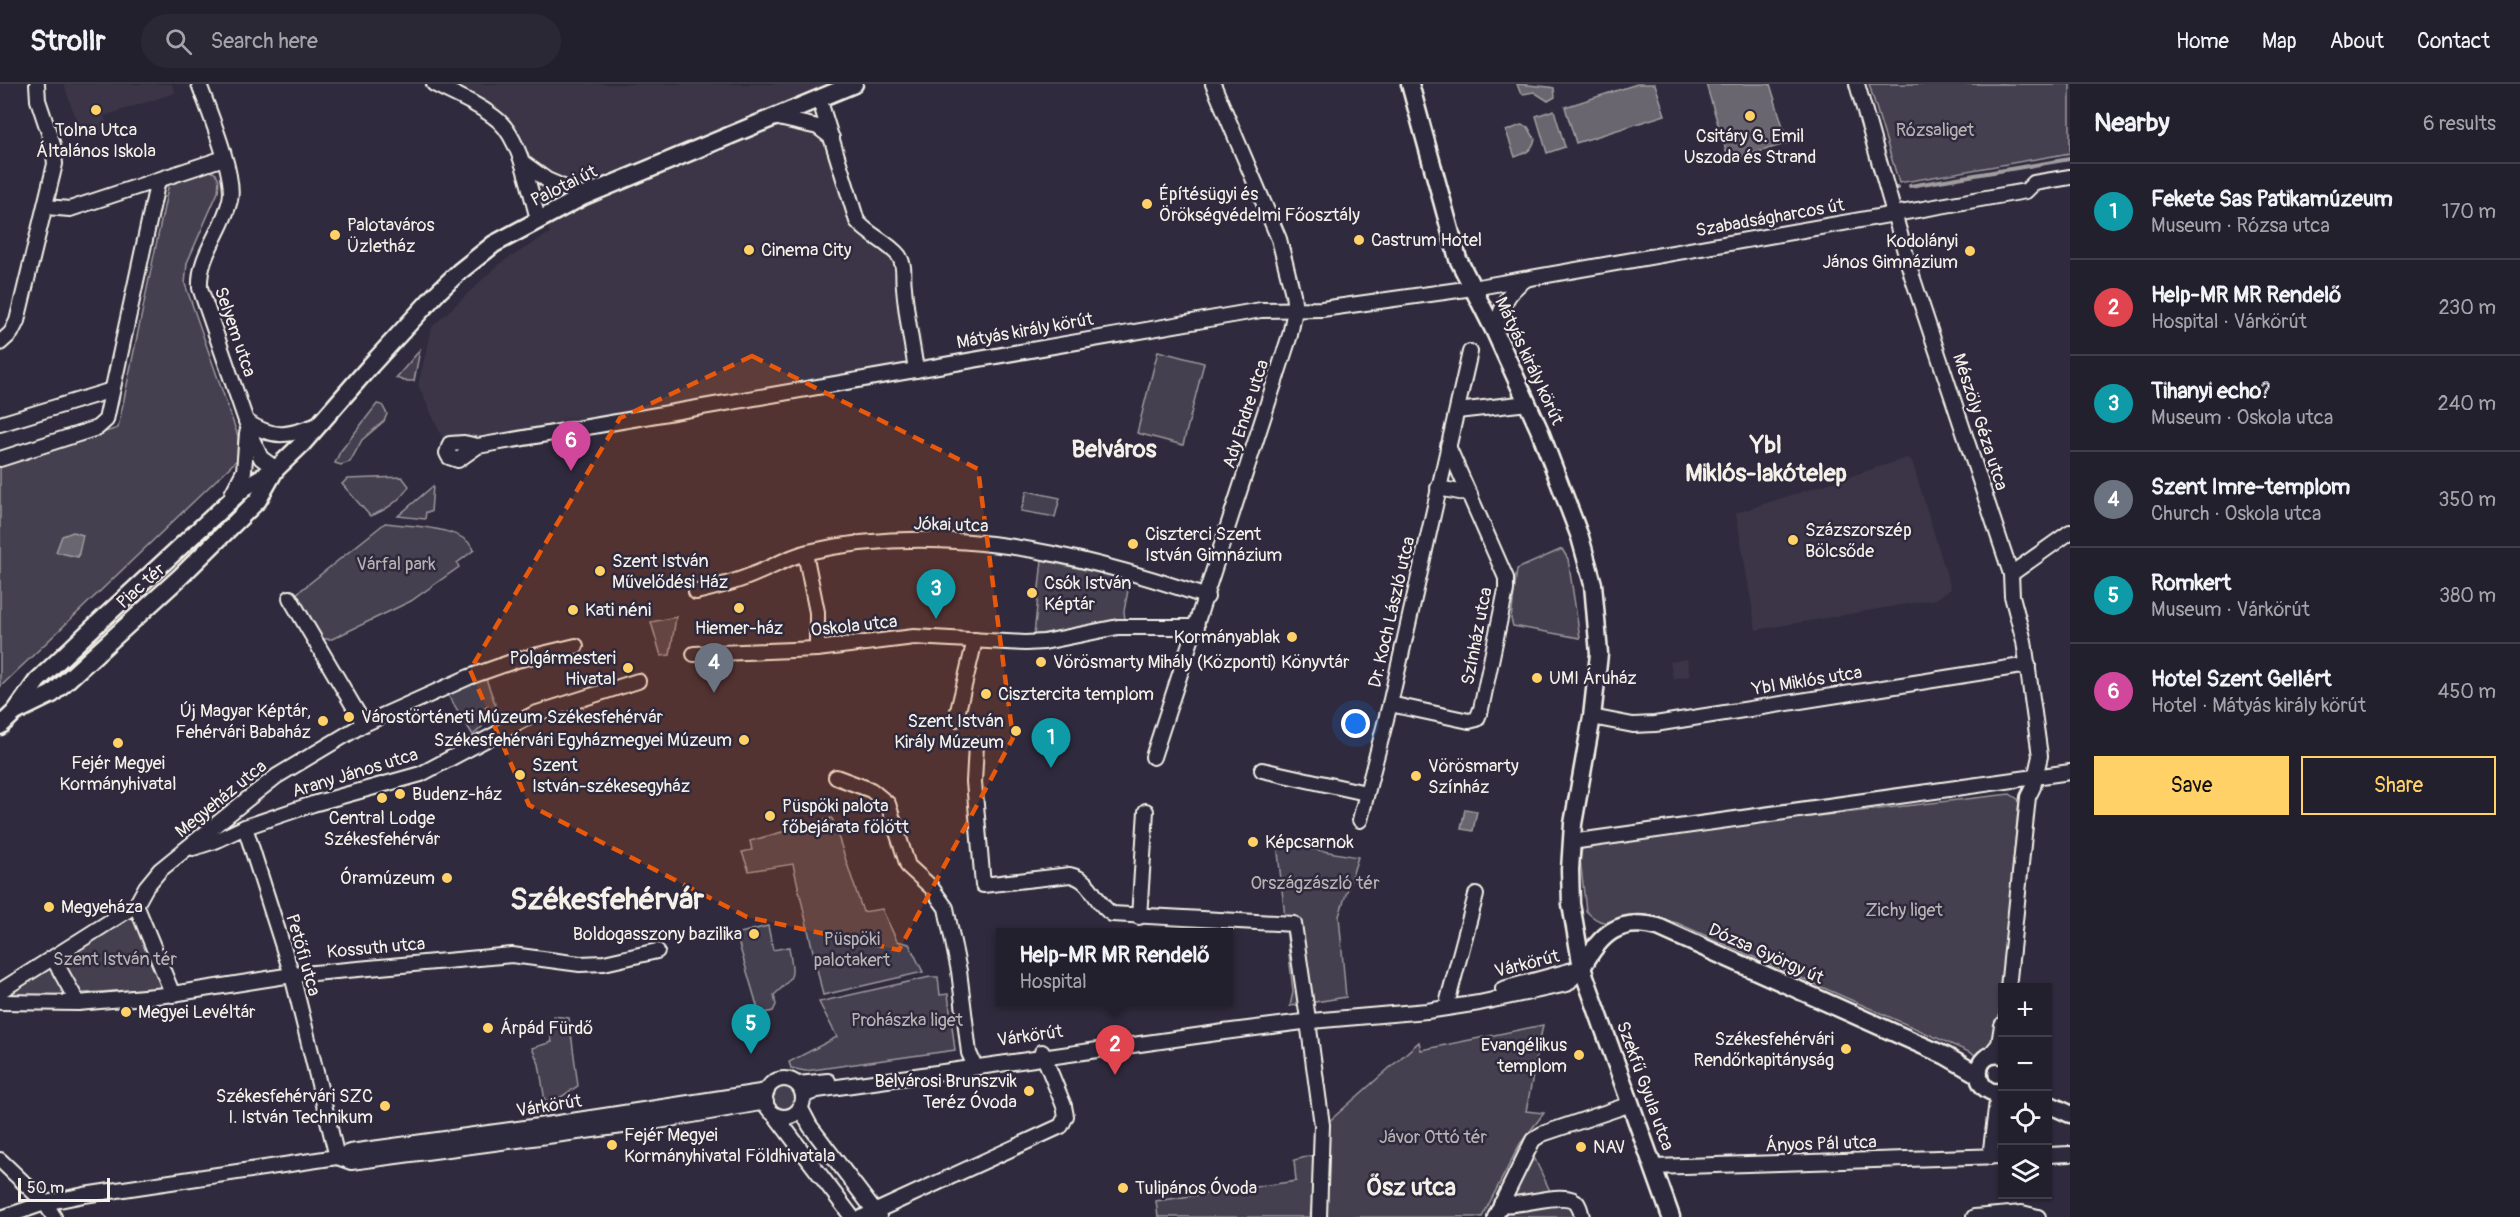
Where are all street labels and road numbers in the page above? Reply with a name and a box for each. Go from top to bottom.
street label: Palotai út [527,160,602,212]
street label: Szabadságharcos út [1694,193,1847,242]
street label: Selyem utca [209,284,261,380]
street label: Mátyás király körút [1489,293,1569,429]
street label: Mátyás király körút [955,308,1096,354]
street label: Mészöly Géza utca [1947,351,2013,493]
street label: Ady Endre utca [1218,357,1274,471]
street label: Jókai utca [913,512,989,538]
street label: Dr. Koch László utca [1363,534,1421,690]
street label: Piac tér [112,558,171,614]
street label: Színház utca [1456,585,1498,687]
street label: Oskola utca [810,610,898,642]
street label: Ybl Miklós utca [1749,661,1864,701]
street label: Arany János utca [289,743,421,803]
street label: Megyeház utca [171,755,271,843]
street label: Petőfi utca [280,911,326,999]
street label: Dózsa György út [1705,918,1828,990]
street label: Kossuth utca [326,932,426,964]
street label: Várkörút [1492,945,1563,983]
street label: Szekfű Gyula utca [1611,1018,1679,1154]
street label: Várkörút [996,1020,1065,1052]
street label: Várkörút [515,1089,584,1123]
street label: Ányos Pál utca [1765,1131,1877,1157]

